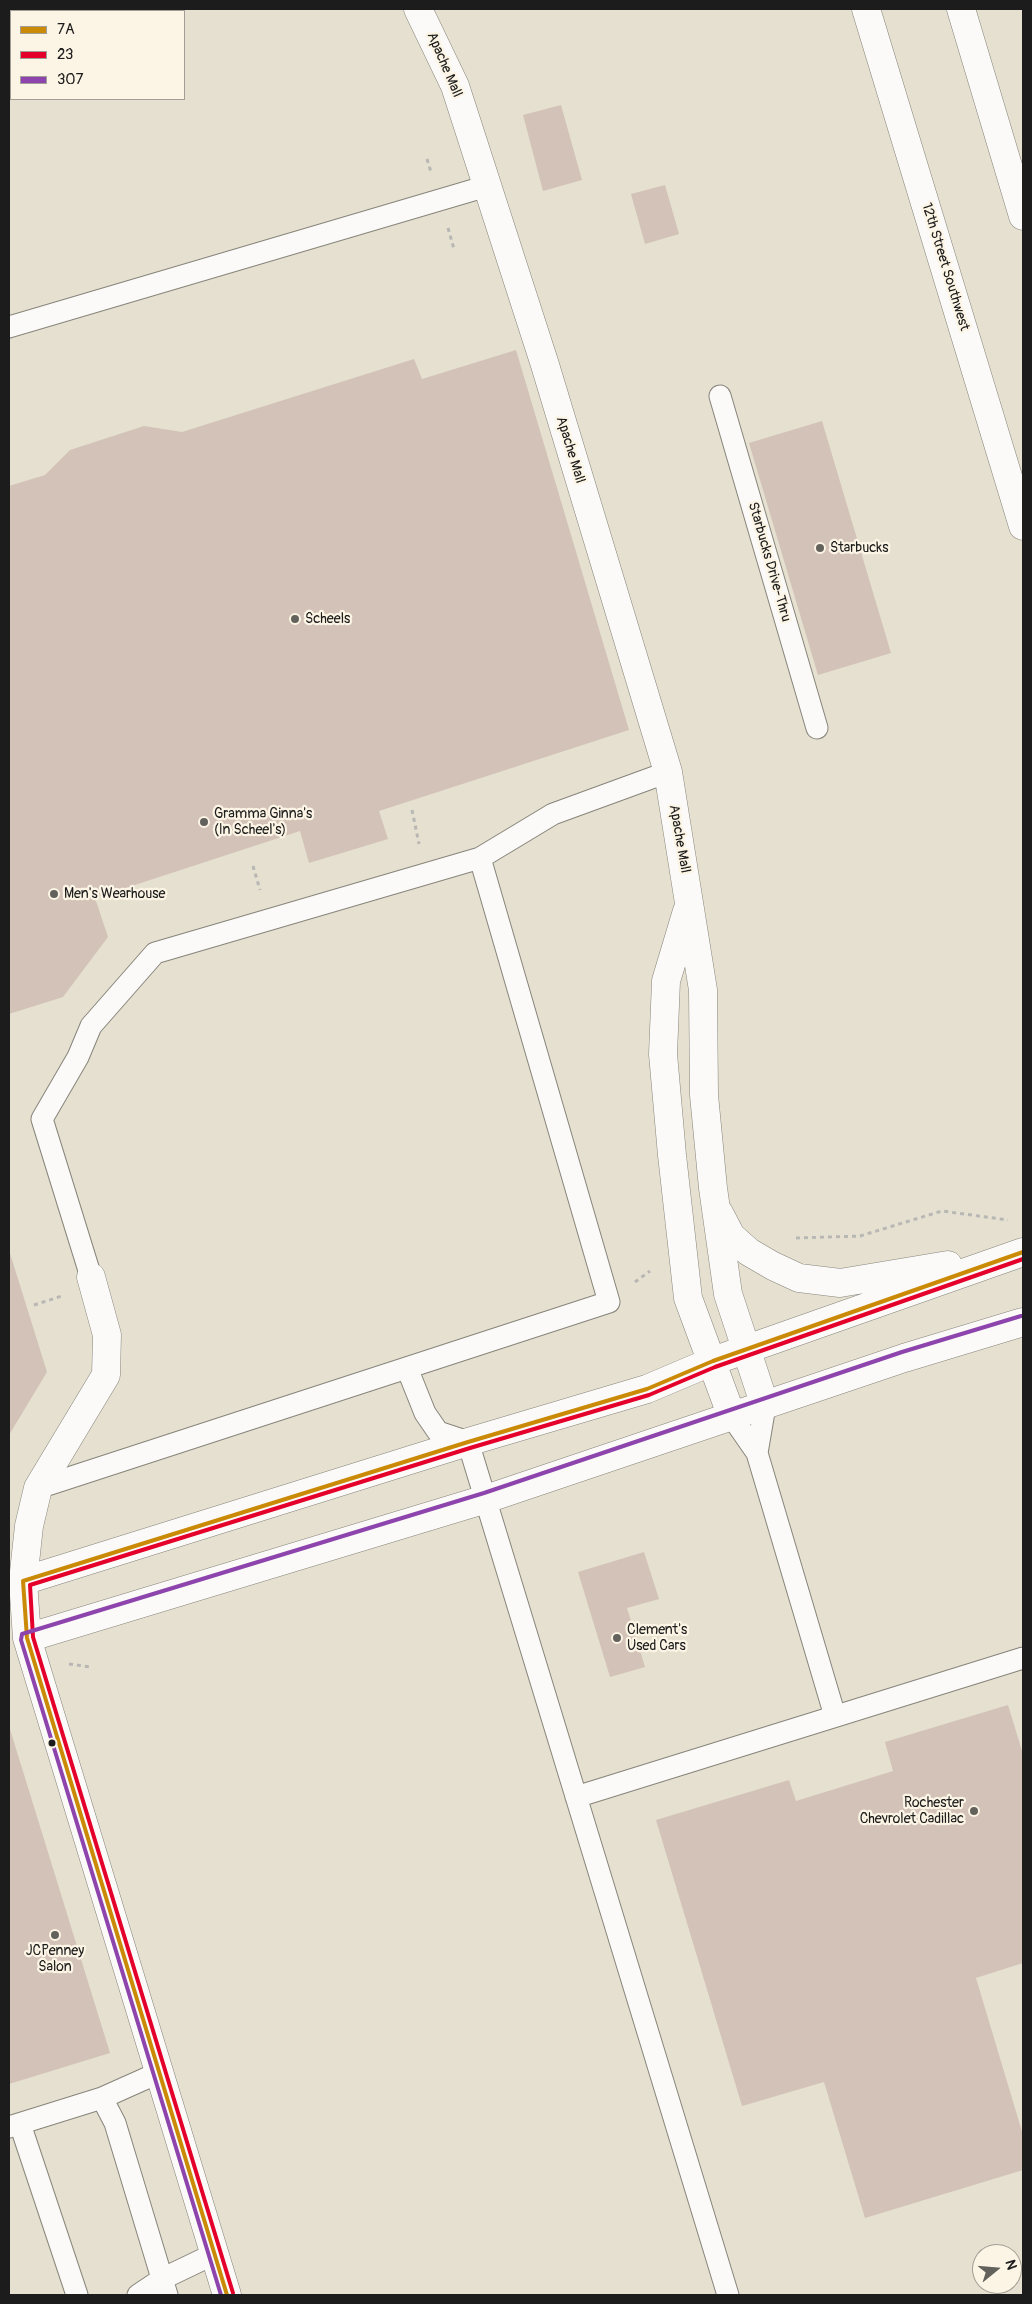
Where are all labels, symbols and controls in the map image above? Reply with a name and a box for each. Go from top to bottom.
legend [10,10,185,100]
text: 7A [57,20,75,39]
street label: Apache Mall [423,30,465,100]
text: 23 [57,45,73,64]
text: 307 [57,70,84,89]
street label: 12th Street Southwest [918,201,972,333]
street label: Apache Mall [552,415,588,485]
street label: Starbucks Drive-Thru [744,500,794,624]
place label: Starbucks [830,540,888,556]
marker: Starbucks [814,542,826,554]
place label: Scheels [305,611,350,627]
marker: Scheels [289,613,301,625]
street label: Apache Mall [665,804,693,874]
place label: Gramma Ginna's (In Scheel's) [214,806,312,839]
marker: Gramma Ginna's (In Scheel's) [198,816,210,828]
place label: Men's Wearhouse [64,886,165,902]
marker: Men's Wearhouse [48,888,60,900]
place label: Clement's Used Cars [627,1622,687,1654]
marker: Clement's Used Cars [611,1632,623,1644]
unlabelled marker [47,1738,57,1748]
place label: Rochester Chevrolet Cadillac [860,1795,964,1828]
marker: Rochester Chevrolet Cadillac [968,1805,980,1817]
marker: JCPenney Salon [49,1929,61,1941]
place label: JCPenney Salon [26,1943,84,1975]
north arrow [972,2244,1022,2294]
text: N [1001,2258,1020,2272]

